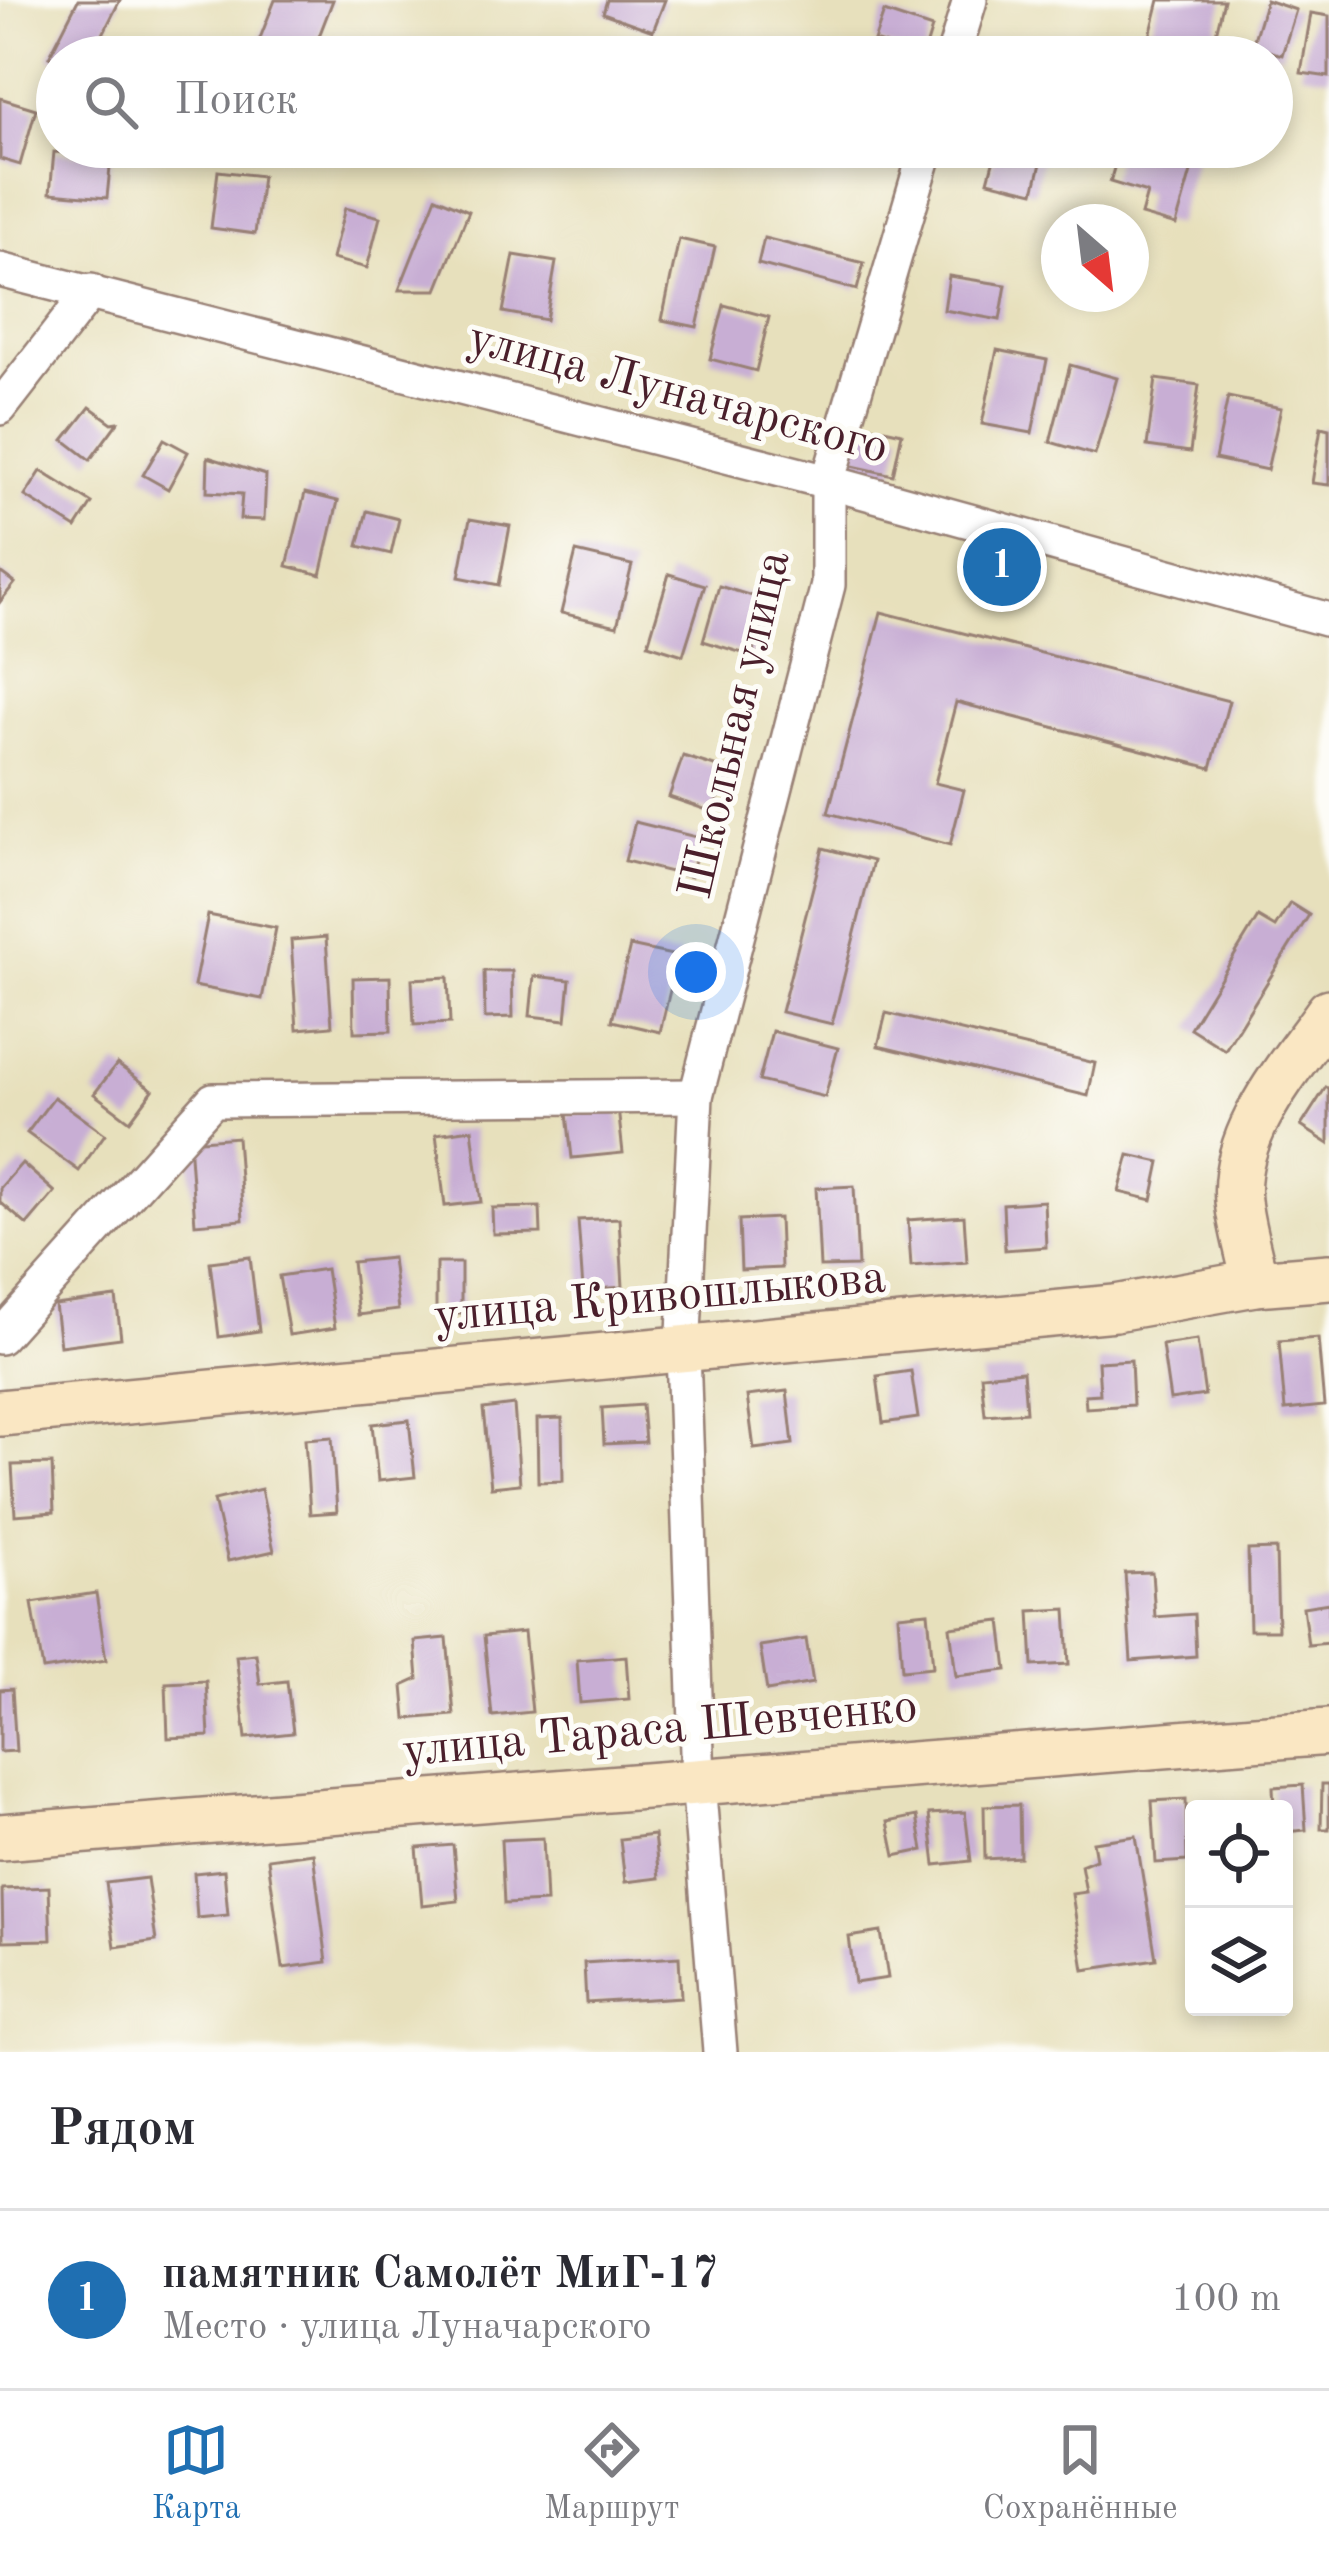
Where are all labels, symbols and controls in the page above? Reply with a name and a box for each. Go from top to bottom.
search box [36,36,1293,168]
icon: search [78,69,144,135]
text: Поиск [174,79,298,124]
north arrow [1041,204,1149,312]
street label: улица Луначарского [463,315,893,473]
pin: 1 [963,522,1041,612]
street label: Школьная улица [673,546,799,904]
your location [666,942,726,1002]
street label: улица Кривошлыкова [432,1254,888,1342]
street label: улица Тараса Шевченко [401,1684,919,1776]
map controls [1185,1800,1293,2016]
button: locate [1185,1800,1293,1908]
button: layers [1185,1908,1293,2016]
text: Рядом [48,2105,196,2156]
text: памятник Самолёт МиГ-17 [162,2253,718,2298]
text: 1 [76,2280,98,2319]
text: 100 m [1171,2280,1281,2319]
text: Место · улица Луначарского [162,2308,652,2347]
tab: Карта [152,2417,241,2530]
tab: Маршрут [544,2417,680,2530]
tab: Сохранённые [983,2417,1177,2530]

